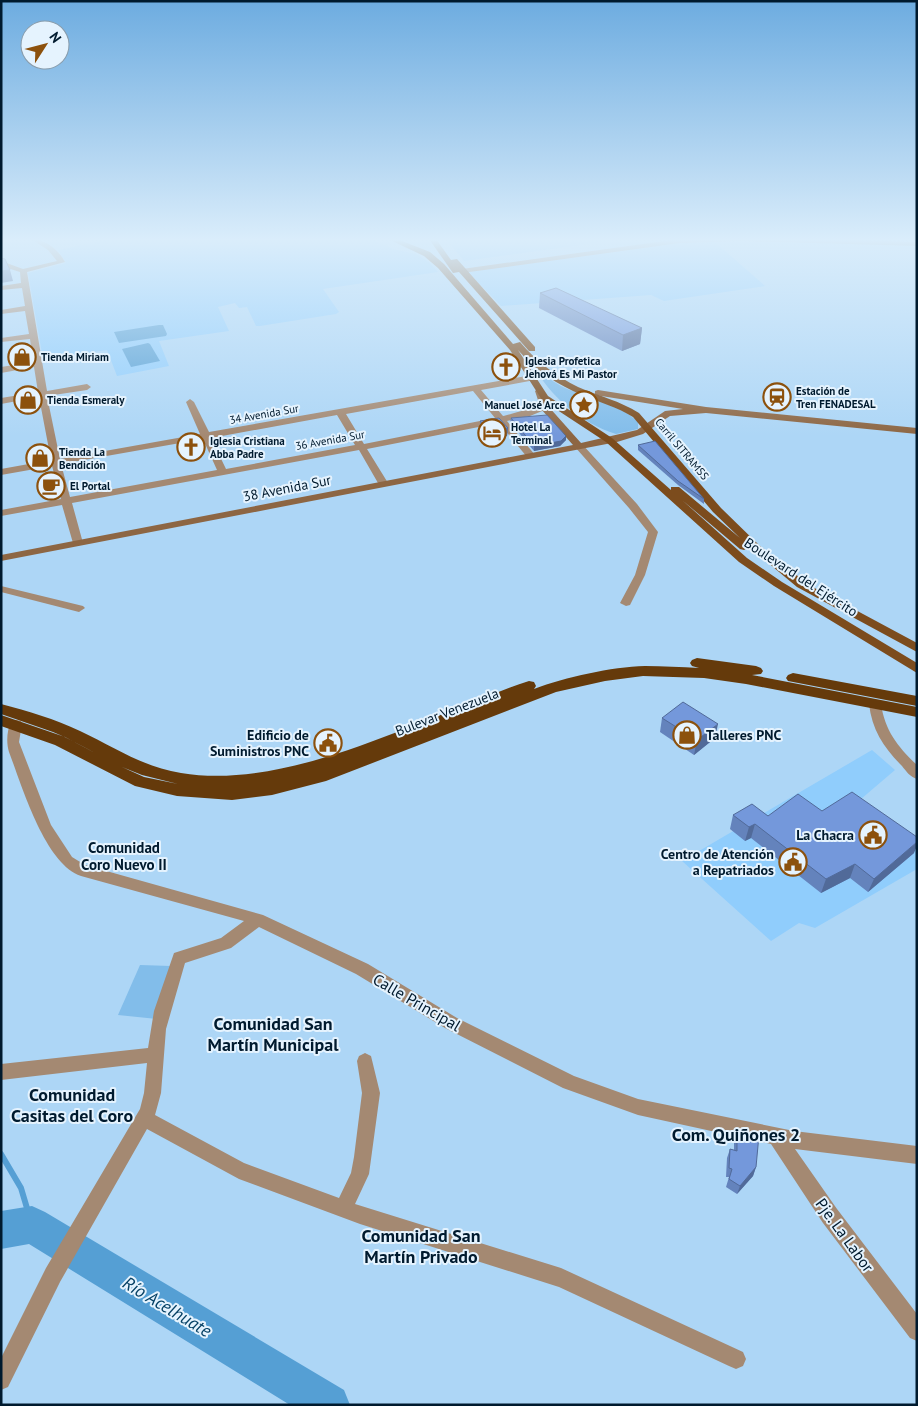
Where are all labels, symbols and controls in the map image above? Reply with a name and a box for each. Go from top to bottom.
north arrow [20,20,70,70]
text: N [46,28,66,46]
shop icon: Tienda Miriam [7,342,37,372]
place label: Tienda Miriam [41,350,109,364]
church icon: Iglesia Profetica Jehová Es Mi Pastor [491,352,521,382]
place label: Iglesia Profetica Jehová Es Mi Pastor [524,354,617,381]
station icon: Estación de Tren FENADESAL [762,382,792,412]
place label: Estación de Tren FENADESAL [796,384,876,411]
shop icon: Tienda Esmeraly [13,385,43,415]
place icon: Manuel José Arce [569,390,599,420]
place label: Tienda Esmeraly [47,393,125,407]
place label: Manuel José Arce [484,398,565,412]
street label: 34 Avenida Sur [228,401,300,427]
street label: Carril SITRAMSS [652,415,712,483]
hotel icon: Hotel La Terminal [477,418,507,448]
place label: Hotel La Terminal [511,420,553,447]
street label: 36 Avenida Sur [294,427,366,453]
church icon: Iglesia Cristiana Abba Padre [176,432,206,462]
place label: Iglesia Cristiana Abba Padre [210,434,285,461]
shop icon: Tienda La Bendición [25,443,55,473]
place label: Tienda La Bendición [59,445,106,472]
cafe icon: El Portal [36,471,66,501]
street label: 38 Avenida Sur [241,471,333,505]
place label: El Portal [70,479,111,493]
street label: Boulevard del Ejército [741,534,861,620]
street label: Bulevar Venezuela [393,684,501,740]
shop icon: Talleres PNC [672,720,702,750]
place label: Edificio de Suministros PNC [210,726,309,760]
place label: Talleres PNC [706,726,781,744]
public building icon: Edificio de Suministros PNC [313,728,343,758]
public building icon: La Chacra [858,820,888,850]
place label: La Chacra [796,826,854,844]
district label: Comunidad Coro Nuevo II [81,838,167,874]
place label: Centro de Atención a Repatriados [661,845,774,879]
public building icon: Centro de Atención a Repatriados [778,847,808,877]
street label: Calle Principal [369,969,465,1035]
district label: Comunidad San Martín Municipal [208,1012,339,1056]
district label: Comunidad Casitas del Coro [11,1083,133,1127]
district label: Com. Quiñones 2 [672,1123,800,1146]
street label: Pje. La Labor [811,1194,879,1276]
district label: Comunidad San Martín Privado [361,1224,481,1268]
water label: Río Acelhuate [119,1271,216,1342]

